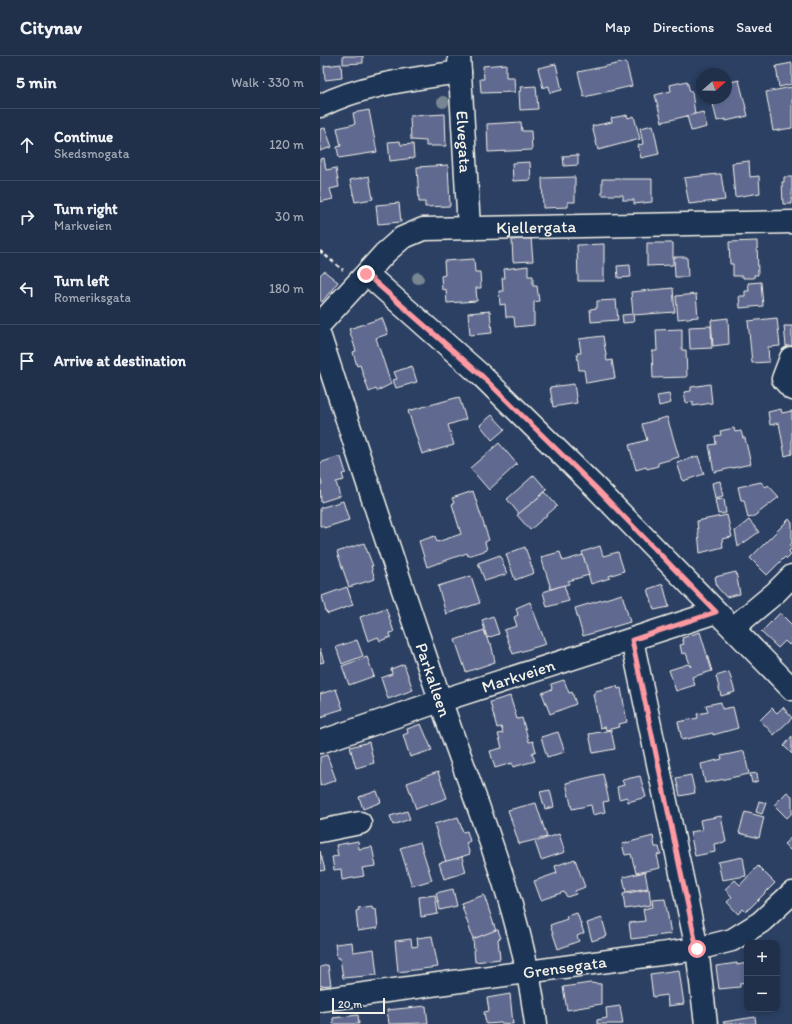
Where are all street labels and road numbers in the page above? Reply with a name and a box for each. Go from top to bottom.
street label: Elvegata [452,110,476,174]
street label: Kjellergata [496,216,577,238]
street label: Parkalleen [411,640,455,719]
street label: Markveien [479,655,558,697]
street label: Grensegata [522,951,608,982]

